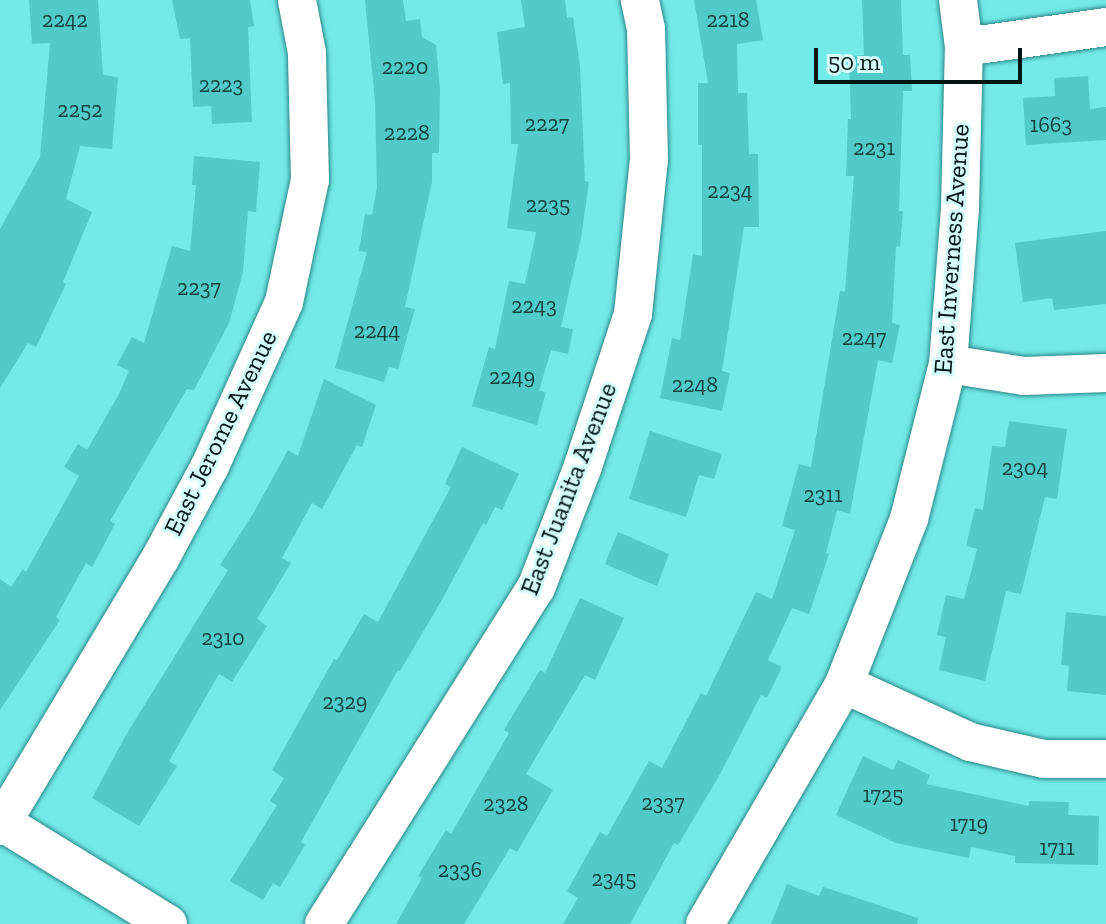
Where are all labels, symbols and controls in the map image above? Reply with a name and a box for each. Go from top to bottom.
house number: 2242 [42,7,88,33]
house number: 2218 [707,7,749,33]
scale bar [818,32,1026,82]
text: 50 m [828,47,880,76]
house number: 2220 [382,54,428,80]
house number: 2223 [199,72,243,98]
house number: 2252 [57,97,103,123]
house number: 2227 [525,111,569,137]
house number: 1663 [1030,112,1072,138]
house number: 2228 [384,120,430,146]
street label: East Inverness Avenue [928,122,976,376]
house number: 2231 [853,135,895,161]
house number: 2234 [707,178,753,204]
house number: 2235 [526,192,570,218]
house number: 2237 [177,275,221,301]
house number: 2243 [511,293,557,319]
house number: 2244 [354,318,400,344]
street label: East Jerome Avenue [158,325,284,541]
house number: 2247 [842,325,886,351]
house number: 2249 [489,364,535,390]
house number: 2248 [672,372,718,398]
street label: East Juanita Avenue [514,378,624,600]
house number: 2304 [1002,455,1048,481]
house number: 2311 [803,482,843,508]
house number: 2310 [201,625,245,651]
house number: 2329 [322,689,368,715]
house number: 1725 [862,782,904,808]
house number: 2337 [641,790,685,816]
house number: 2328 [483,791,529,817]
house number: 1719 [950,811,988,837]
house number: 1711 [1039,835,1075,861]
house number: 2336 [438,857,482,883]
house number: 2345 [591,866,637,892]

